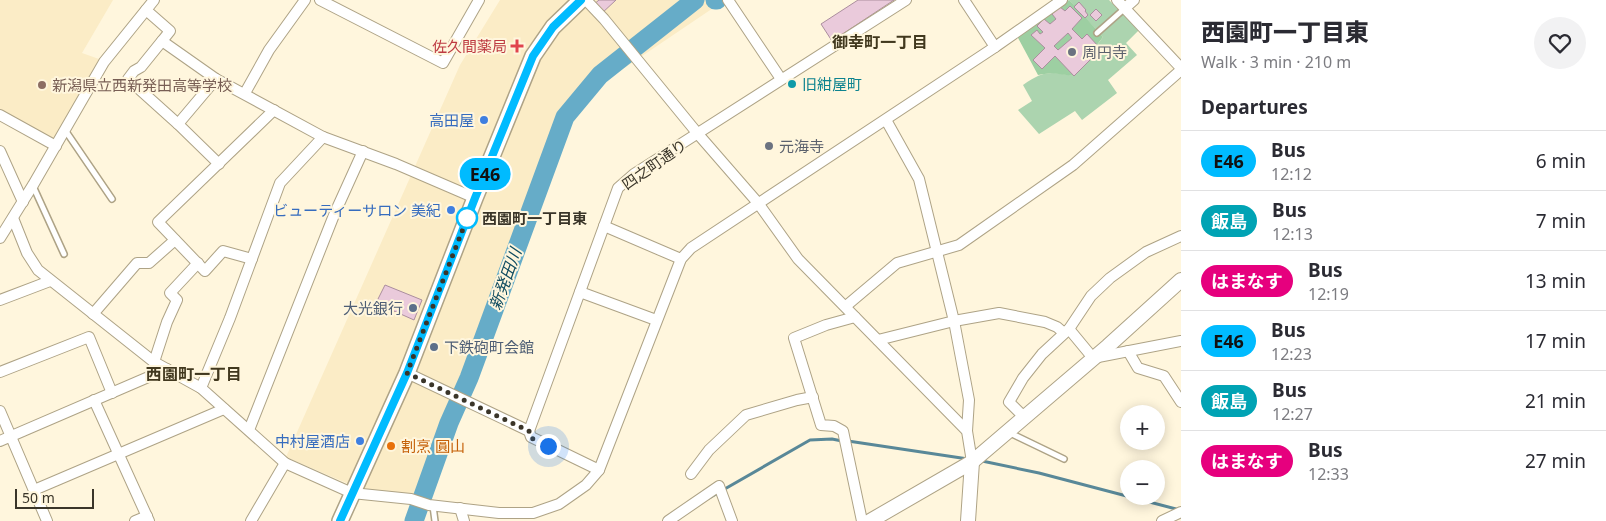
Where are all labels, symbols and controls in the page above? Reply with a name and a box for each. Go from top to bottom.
text: 西園町一丁目東 [1201,15,1369,48]
button: heart [1534,17,1586,69]
district label: 御幸町一丁目 [832,31,928,53]
place label: 佐久間薬局 [432,36,507,56]
marker: 佐久間薬局 [511,40,523,52]
place label: 周円寺 [1082,42,1127,62]
marker: 周円寺 [1066,46,1078,58]
text: Walk · 3 min · 210 m [1201,51,1351,73]
place label: 旧紺屋町 [802,74,862,94]
place label: 新潟県立西新発田高等学校 [52,75,232,95]
marker: 旧紺屋町 [786,78,798,90]
marker: 新潟県立西新発田高等学校 [36,79,48,91]
text: Departures [1201,94,1308,120]
place label: 高田屋 [429,110,474,130]
marker: 高田屋 [478,114,490,126]
street label: 四之町通り [618,134,690,194]
place label: 元海寺 [779,136,824,156]
text: Bus [1271,137,1306,163]
marker: 元海寺 [763,140,775,152]
text: 6 min [1536,148,1586,174]
text: E46 [1213,149,1244,173]
line badge: E46 [456,158,514,190]
text: E46 [470,162,500,186]
text: 12:12 [1271,163,1312,185]
text: Bus [1272,197,1307,223]
place label: ビューティーサロン 美紀 [273,200,441,220]
marker: ビューティーサロン 美紀 [445,204,457,216]
marker: 西園町一丁目東 [456,207,478,229]
place label: 西園町一丁目東 [482,208,587,228]
text: 7 min [1536,208,1586,234]
text: 飯島 [1211,209,1247,233]
text: 12:13 [1272,223,1313,245]
water label: 新発田川 [484,243,527,313]
text: Bus [1308,257,1343,283]
text: 13 min [1525,268,1586,294]
text: はまなす [1211,269,1283,293]
text: 12:19 [1308,283,1349,305]
place label: 大光銀行 [343,298,403,318]
marker: 大光銀行 [407,302,419,314]
text: Bus [1271,317,1306,343]
text: 17 min [1525,328,1586,354]
text: E46 [1213,329,1244,353]
place label: 下鉄砲町会館 [444,337,534,357]
marker: 下鉄砲町会館 [428,341,440,353]
text: 12:23 [1271,343,1312,365]
district label: 西園町一丁目 [146,363,242,385]
text: Bus [1272,377,1307,403]
text: 21 min [1525,388,1586,414]
text: 飯島 [1211,389,1247,413]
text: 12:27 [1272,403,1313,425]
map controls [1120,405,1165,505]
button: + [1120,405,1165,450]
place label: 中村屋酒店 [275,431,350,451]
your location [536,434,561,459]
marker: 中村屋酒店 [354,435,366,447]
place label: 割烹 圓山 [401,436,465,456]
text: Bus [1308,437,1343,463]
marker: 割烹 圓山 [385,440,397,452]
text: 27 min [1525,448,1586,474]
text: はまなす [1211,449,1283,473]
button: − [1120,460,1165,505]
text: 12:33 [1308,463,1349,485]
scale bar [15,486,94,509]
text: 50 m [22,488,55,507]

